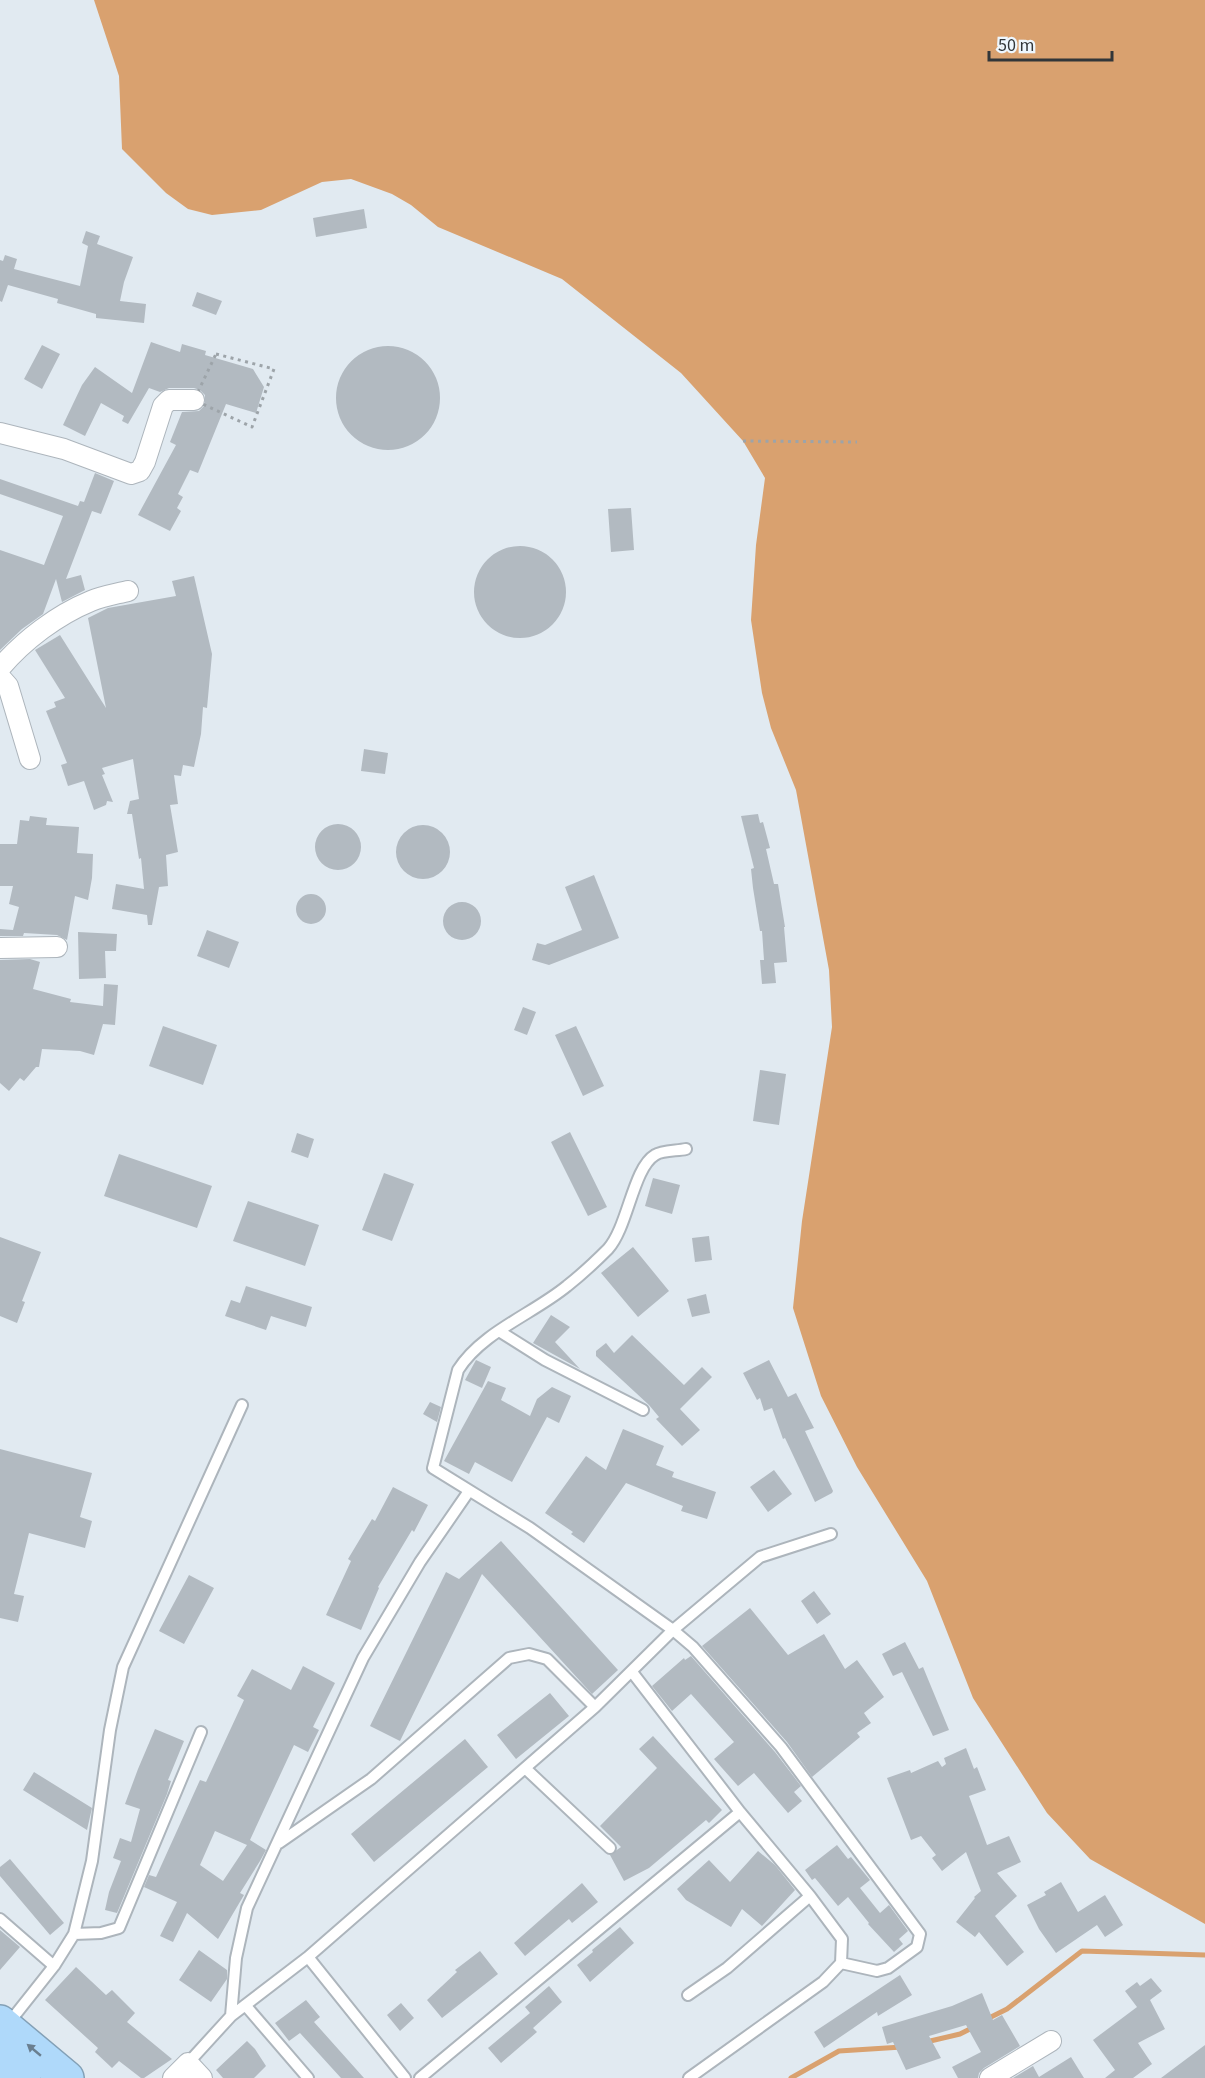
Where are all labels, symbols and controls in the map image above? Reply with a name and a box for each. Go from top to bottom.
scale bar [989,24,1112,62]
text: 50 m [998,33,1034,58]
one-way arrow [26,2044,41,2057]

